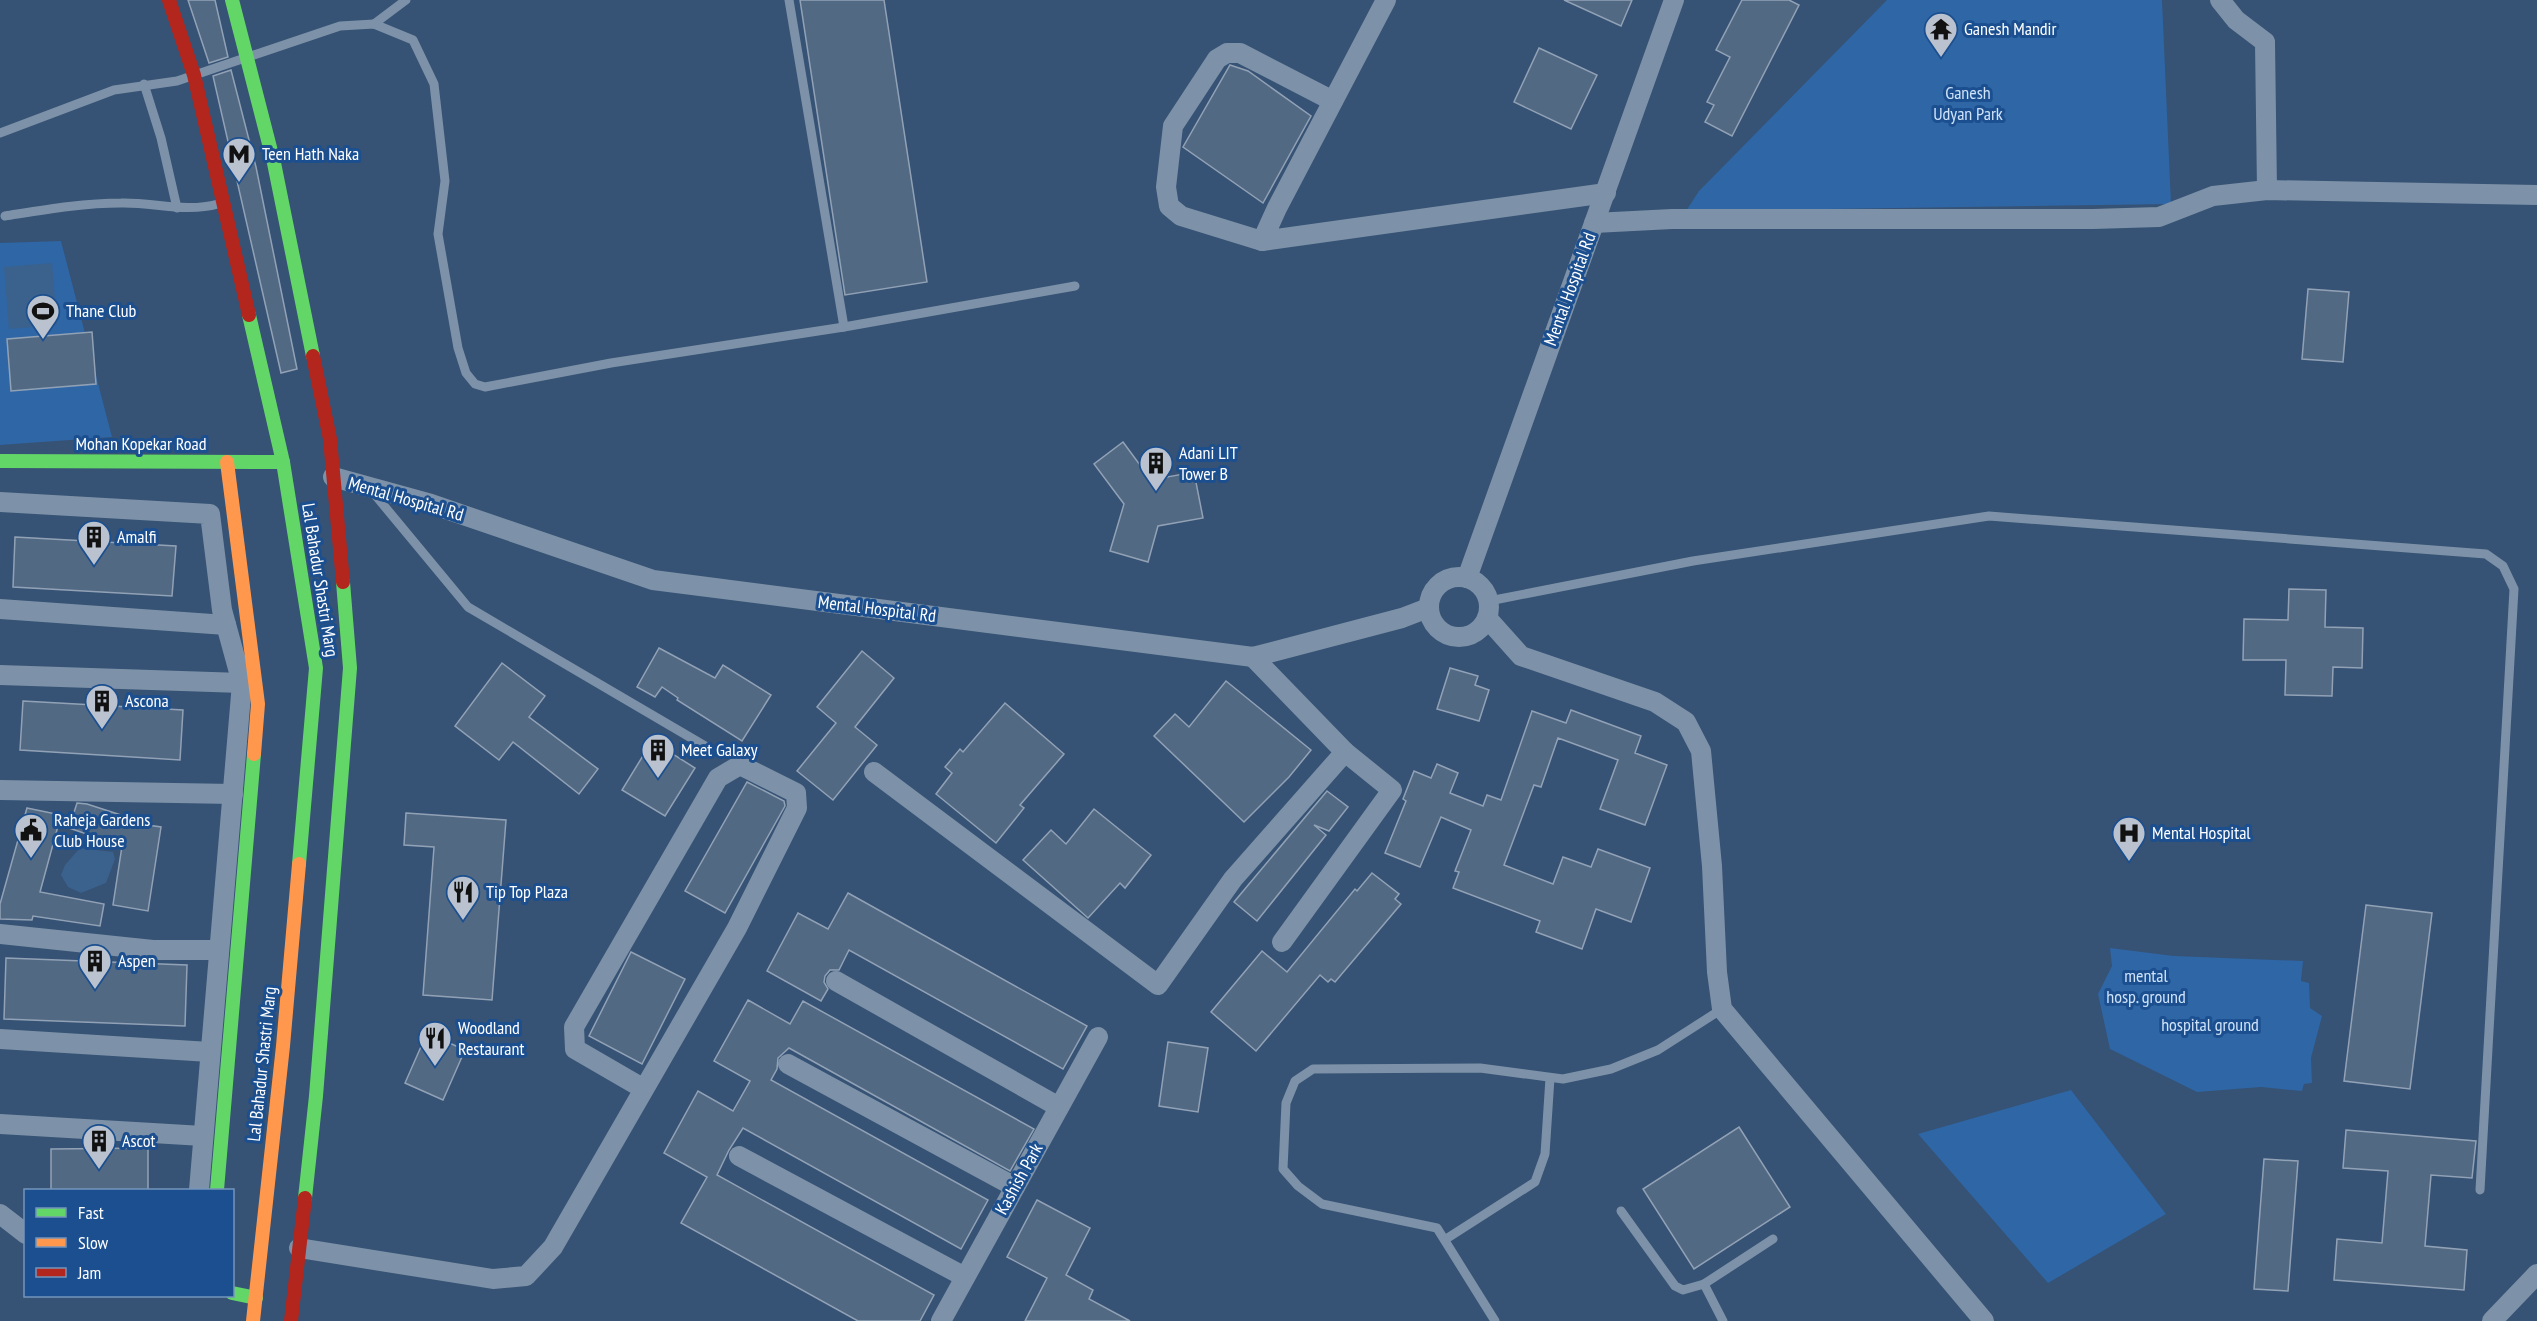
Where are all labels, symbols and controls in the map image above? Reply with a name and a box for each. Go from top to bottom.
temple icon: Ganesh Mandir [1923,11,1959,58]
place label: Ganesh Mandir [1964,17,2056,40]
park label: Ganesh Udyan Park [1933,81,2003,125]
metro station icon: Teen Hath Naka [221,136,257,183]
place label: Teen Hath Naka [262,142,359,165]
street label: Mental Hospital Rd [1538,229,1601,349]
sports icon: Thane Club [25,293,61,340]
place label: Thane Club [66,299,137,322]
street label: Mohan Kopekar Road [76,432,206,455]
place label: Adani LIT Tower B [1179,441,1238,485]
building icon: Adani LIT Tower B [1138,445,1174,492]
street label: Mental Hospital Rd [346,471,466,526]
street label: Lal Bahadur Shastri Marg [297,501,344,658]
building icon: Amalfi [76,519,112,566]
place label: Amalfi [117,525,157,548]
street label: Mental Hospital Rd [817,590,937,627]
building icon: Ascona [84,683,120,730]
place label: Ascona [125,689,169,712]
building icon: Meet Galaxy [640,732,676,779]
place label: Meet Galaxy [681,738,758,761]
place label: Raheja Gardens Club House [54,808,150,852]
public building icon: Raheja Gardens Club House [13,812,49,859]
hospital icon: Mental Hospital [2111,815,2147,862]
place label: Mental Hospital [2152,821,2251,844]
restaurant icon: Tip Top Plaza [445,874,481,921]
place label: Tip Top Plaza [486,880,568,903]
building icon: Aspen [77,943,113,990]
place label: Aspen [118,949,156,972]
park label: mental hosp. ground [2106,964,2186,1008]
street label: Lal Bahadur Shastri Marg [242,985,281,1142]
park label: hospital ground [2161,1013,2259,1036]
place label: Woodland Restaurant [458,1016,524,1060]
restaurant icon: Woodland Restaurant [417,1020,453,1067]
building icon: Ascot [81,1123,117,1170]
place label: Ascot [122,1129,155,1152]
street label: Kashish Park [990,1139,1048,1219]
legend [24,1189,234,1297]
text: Fast [78,1201,104,1224]
text: Slow [78,1231,109,1254]
text: Jam [77,1261,101,1284]

